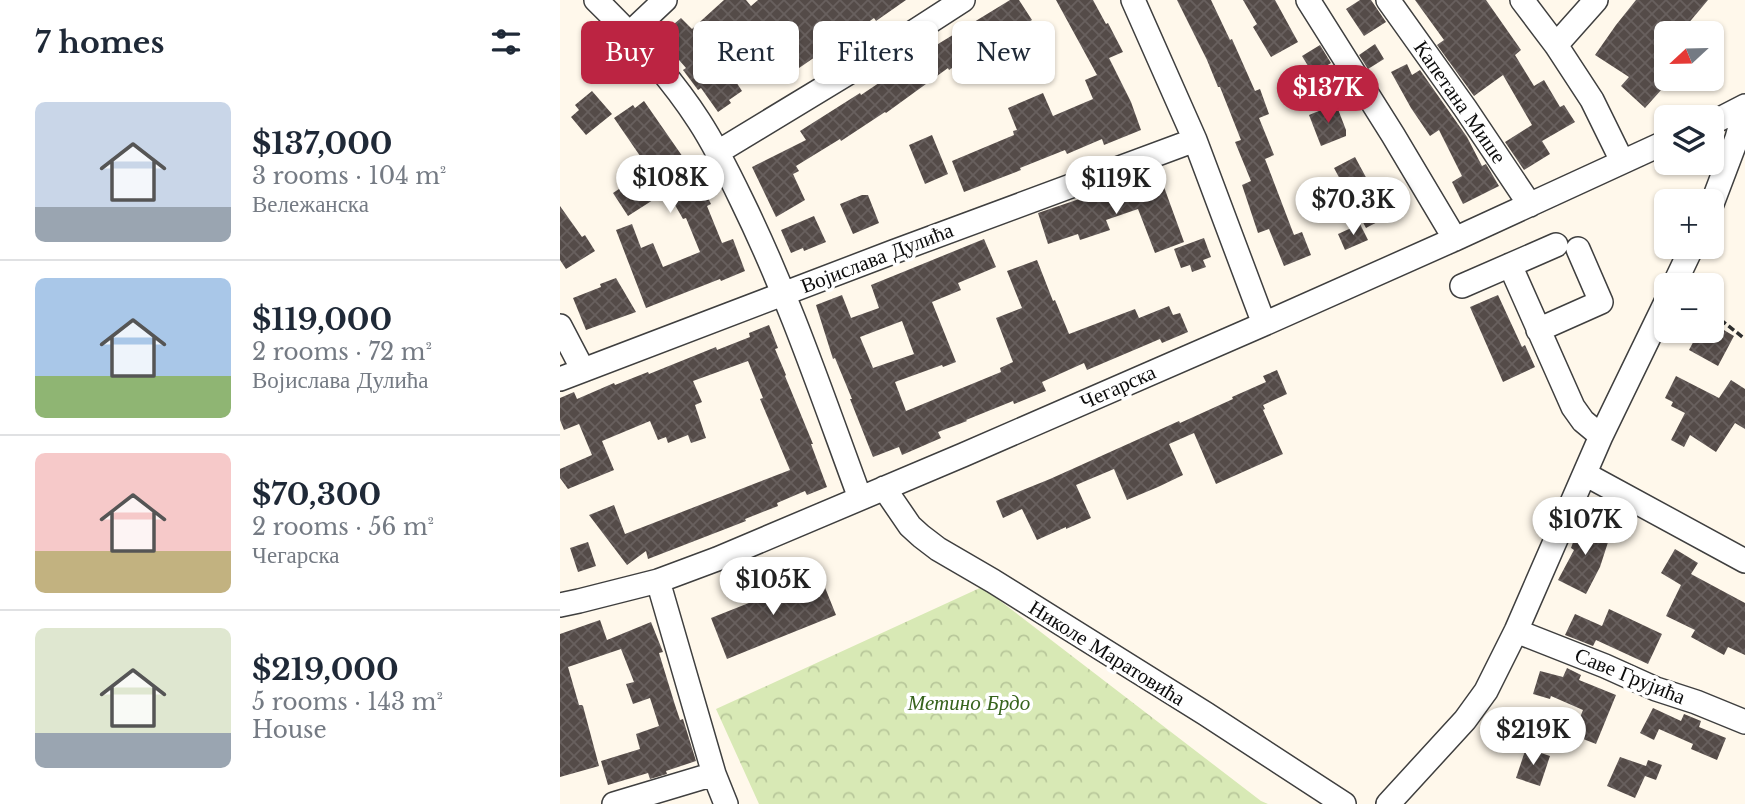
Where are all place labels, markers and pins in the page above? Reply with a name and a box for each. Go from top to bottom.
pin: $137K [1279,66,1377,125]
pin: $108K [621,156,719,215]
pin: $119K [1067,156,1165,216]
pin: $70.3K [1296,177,1410,237]
pin: $107K [1536,498,1634,557]
pin: $105K [724,558,822,617]
pin: $219K [1484,708,1582,767]

